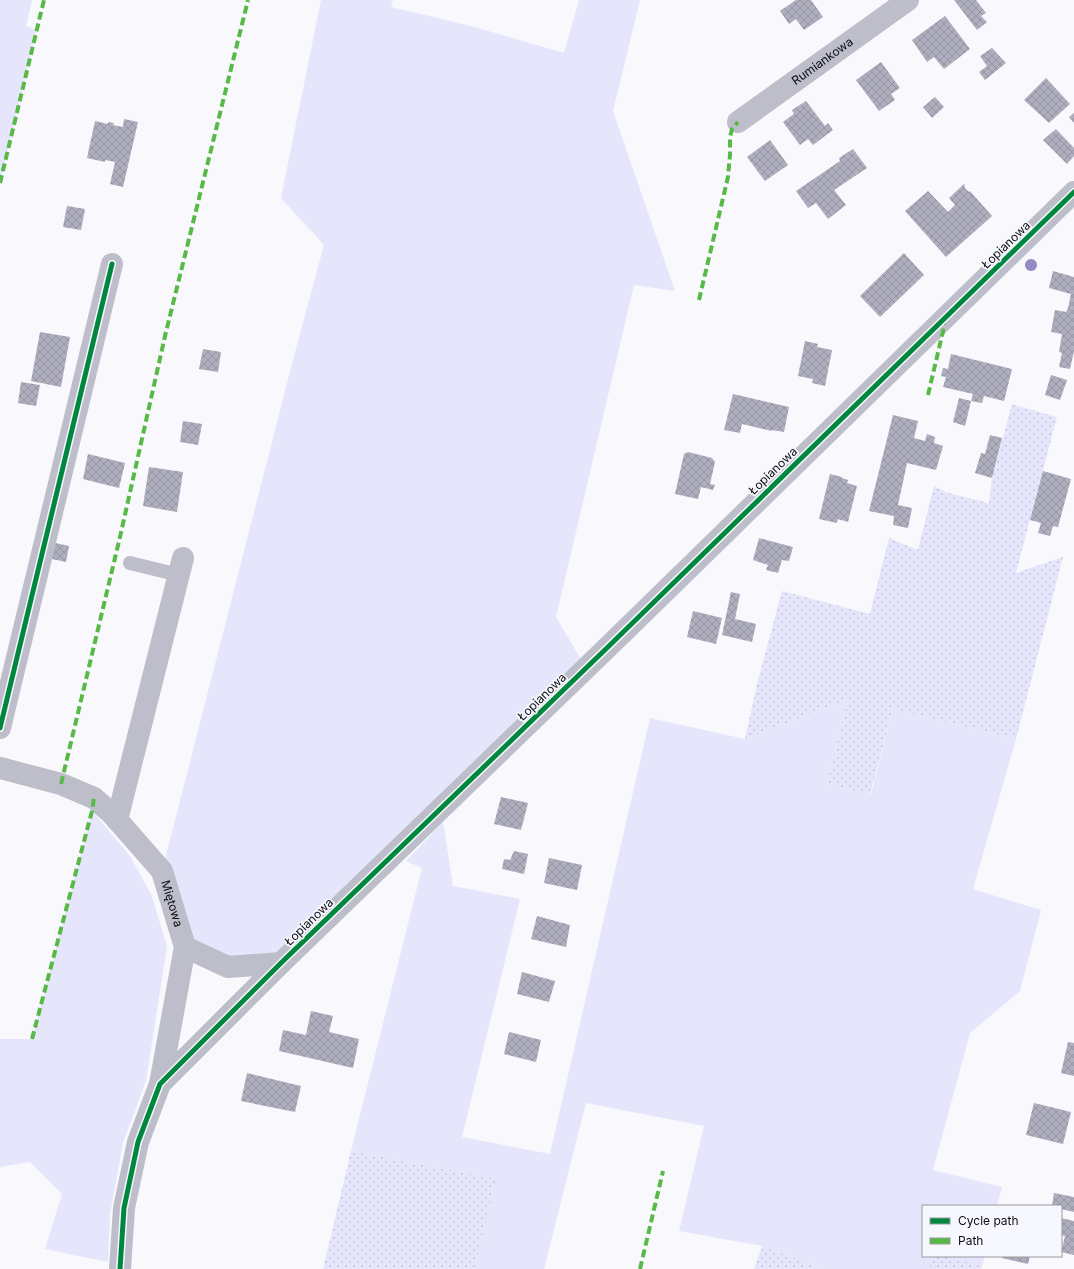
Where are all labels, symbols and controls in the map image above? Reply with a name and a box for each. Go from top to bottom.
street label: Rumiankowa [789,34,856,88]
street label: Łopianowa [978,218,1033,272]
street label: Łopianowa [745,444,800,498]
street label: Łopianowa [514,670,569,724]
street label: Miętowa [158,878,187,929]
street label: Łopianowa [281,895,336,949]
legend [922,1205,1062,1257]
text: Cycle path [958,1213,1019,1228]
text: Path [958,1233,983,1248]

